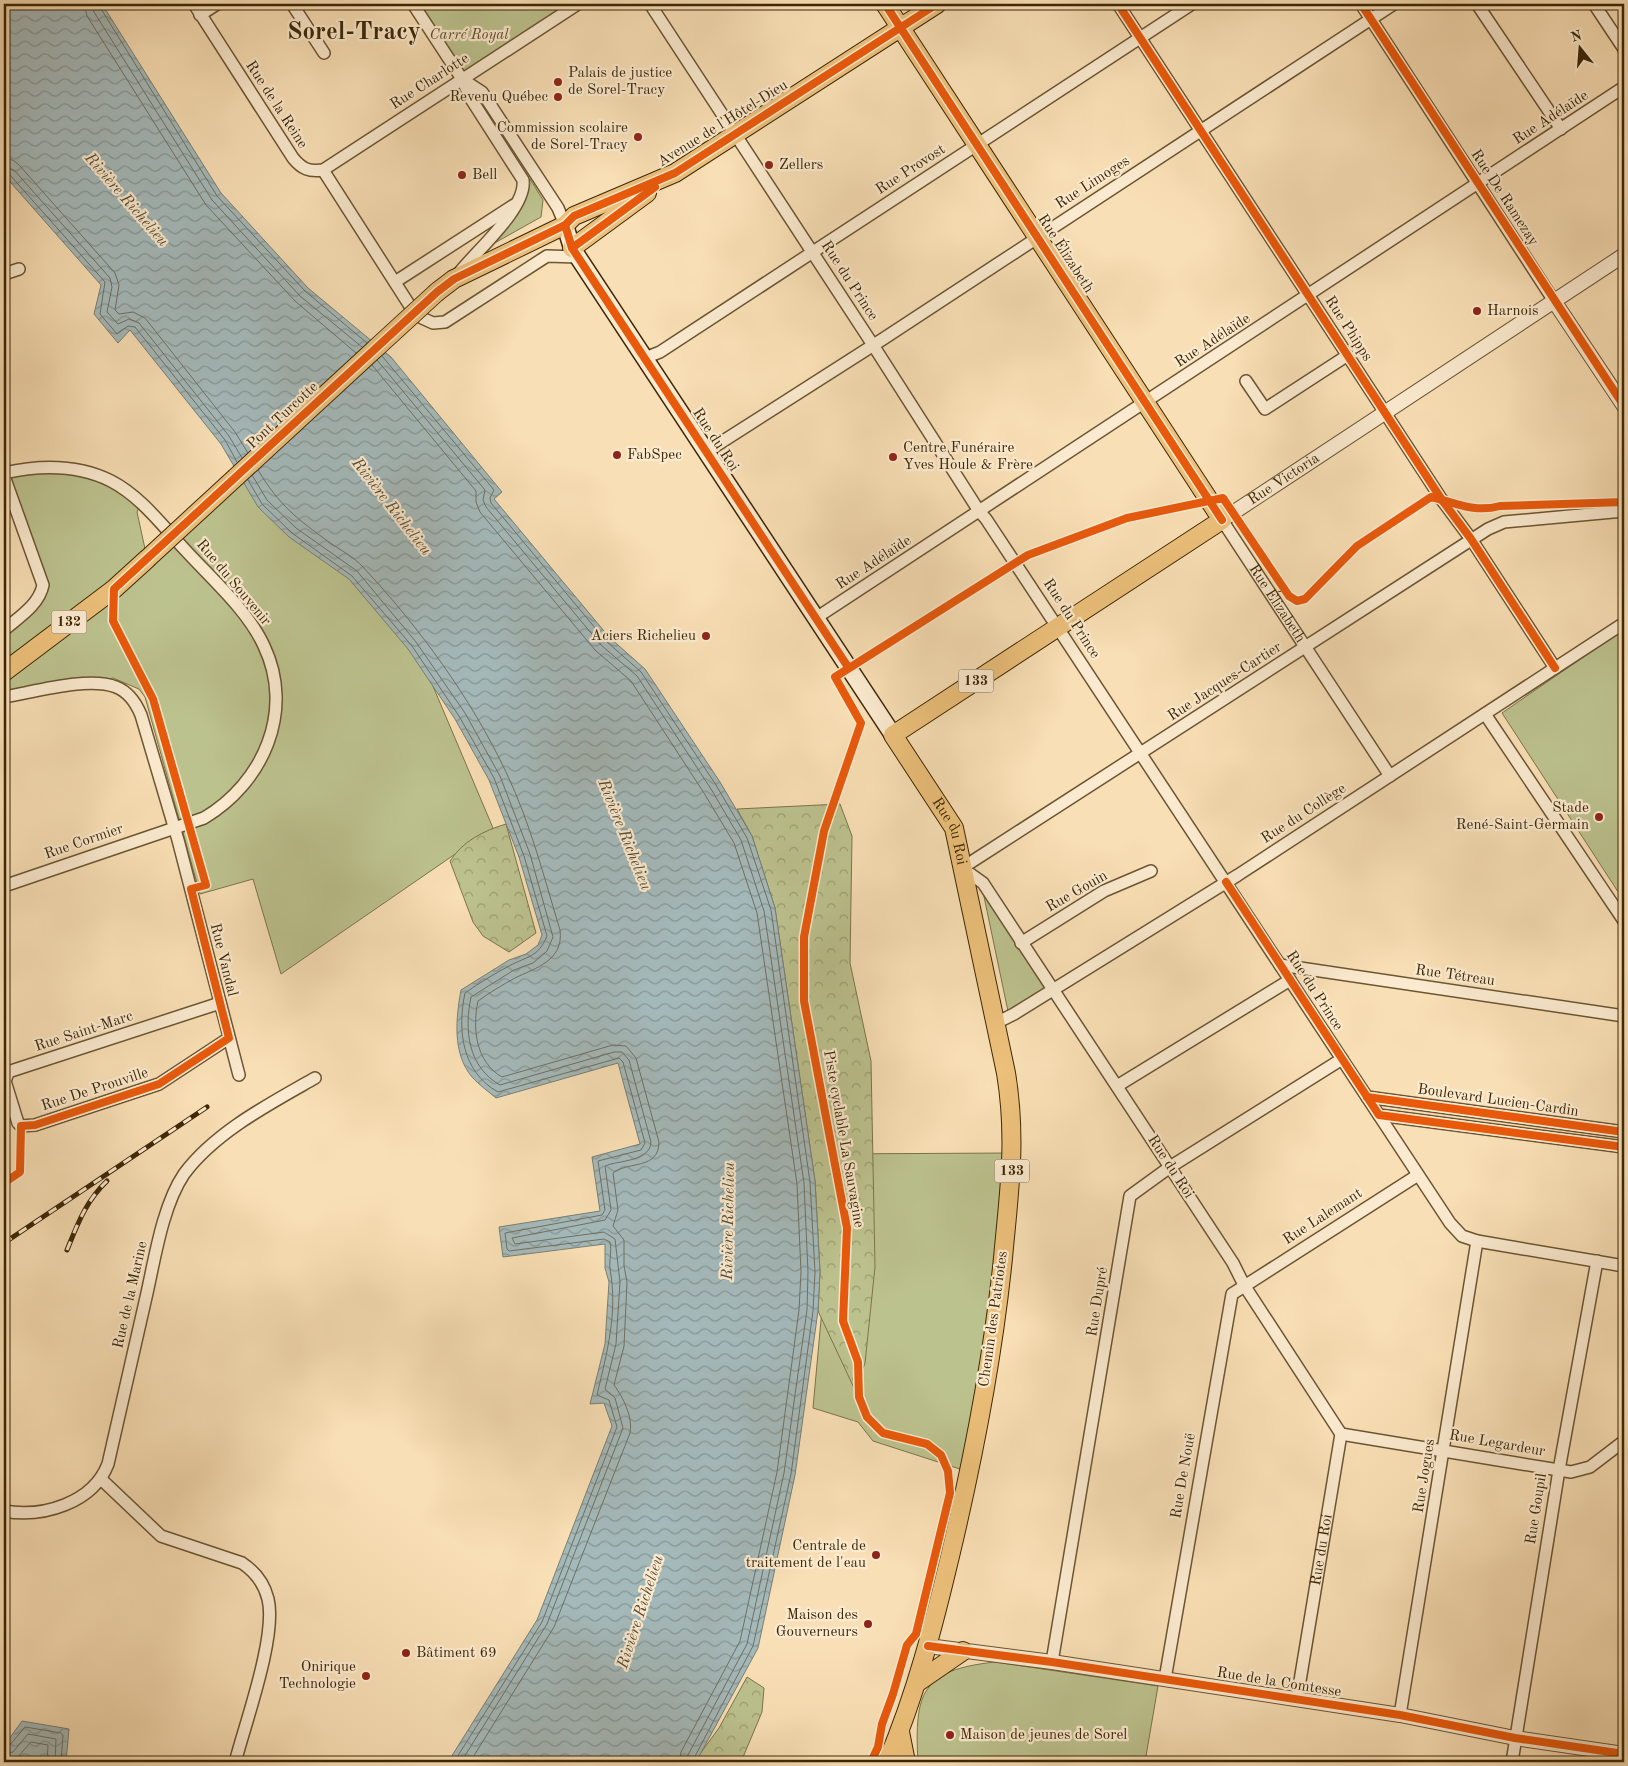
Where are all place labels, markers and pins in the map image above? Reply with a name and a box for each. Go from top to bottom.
place label: Palais de justice de Sorel-Tracy [568,66,672,98]
marker: Palais de justice de Sorel-Tracy [552,76,564,88]
place label: Revenu Québec [449,90,548,105]
marker: Revenu Québec [552,91,564,103]
place label: Commission scolaire de Sorel-Tracy [497,121,628,153]
marker: Commission scolaire de Sorel-Tracy [632,131,644,143]
place label: Zellers [779,158,823,173]
marker: Zellers [763,159,775,171]
place label: Bell [472,168,497,183]
marker: Bell [456,169,468,181]
place label: Harnois [1487,304,1538,319]
marker: Harnois [1471,305,1483,317]
place label: Centre Funéraire Yves Houle & Frère [903,441,1033,473]
place label: FabSpec [627,448,682,463]
marker: FabSpec [611,449,623,461]
marker: Centre Funéraire Yves Houle & Frère [887,451,899,463]
place label: Aciers Richelieu [591,629,696,644]
marker: Aciers Richelieu [700,630,712,642]
place label: Stade René-Saint-Germain [1456,801,1589,833]
marker: Stade René-Saint-Germain [1593,811,1605,823]
place label: Centrale de traitement de l'eau [746,1539,866,1571]
marker: Centrale de traitement de l'eau [870,1549,882,1561]
place label: Maison des Gouverneurs [776,1608,858,1640]
marker: Maison des Gouverneurs [862,1618,874,1630]
place label: Bâtiment 69 [416,1646,497,1661]
marker: Bâtiment 69 [400,1647,412,1659]
place label: Onirique Technologie [279,1660,356,1692]
marker: Onirique Technologie [360,1670,372,1682]
place label: Maison de jeunes de Sorel [960,1728,1127,1743]
marker: Maison de jeunes de Sorel [944,1729,956,1741]

